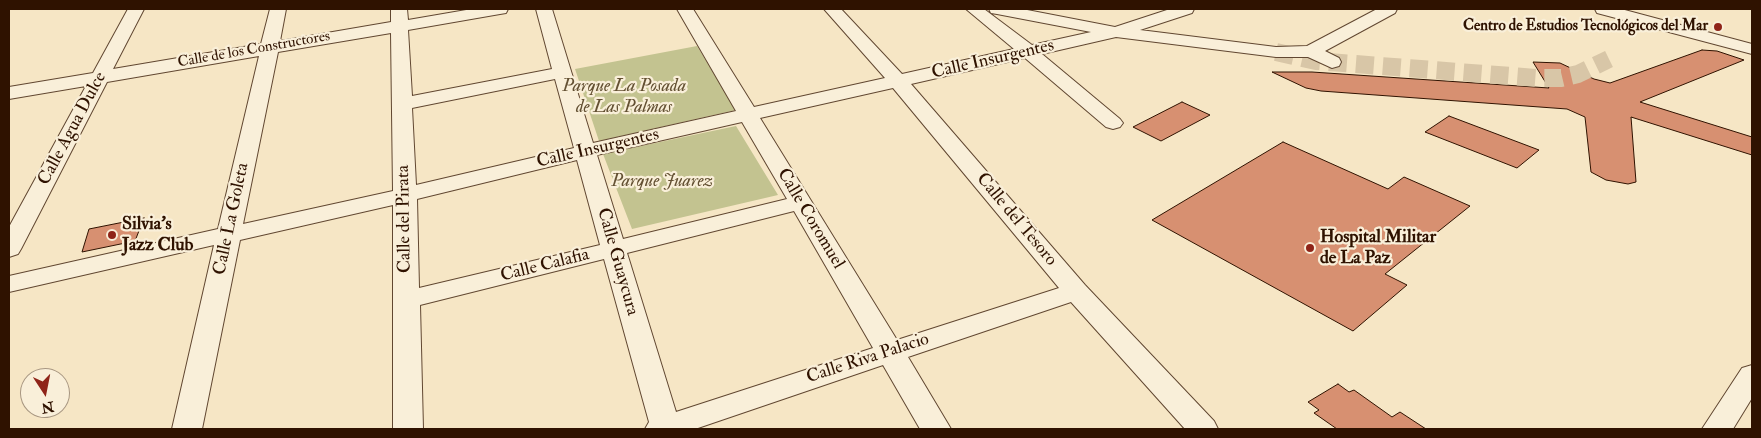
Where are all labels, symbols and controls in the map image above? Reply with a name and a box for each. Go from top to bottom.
place label: Centro de Estudios Tecnológicos del Mar [1463,18,1708,36]
marker: Centro de Estudios Tecnológicos del Mar [1712,21,1724,33]
street label: Calle de los Constructores [176,28,332,72]
street label: Calle Insurgentes [930,35,1056,85]
street label: Calle Agua Dulce [34,69,112,189]
park label: Parque La Posada de Las Palmas [562,76,686,118]
street label: Calle Insurgentes [535,124,661,174]
street label: Calle La Goleta [210,161,254,277]
street label: Calle del Pirata [393,165,417,273]
street label: Calle Coromuel [772,165,848,273]
street label: Calle del Tesoro [971,169,1061,271]
park label: Parque Juarez [611,171,713,193]
street label: Calle Guaycura [591,206,643,318]
place label: Silvia's Jazz Club [122,214,193,256]
place label: Hospital Militar de La Paz [1320,227,1436,270]
marker: Silvia's Jazz Club [106,229,118,241]
marker: Hospital Militar de La Paz [1304,242,1316,254]
street label: Calle Calafia [498,245,592,287]
street label: Calle Riva Palacio [804,329,932,389]
north arrow [20,368,70,418]
text: N [40,398,56,417]

